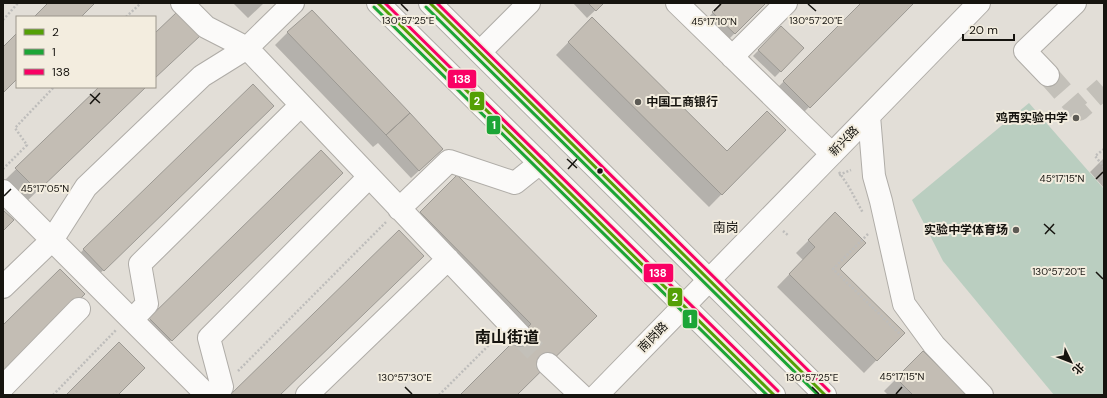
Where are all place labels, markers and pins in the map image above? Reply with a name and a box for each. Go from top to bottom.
place label: 中国工商银行 [646,94,718,110]
marker: 中国工商银行 [633,97,643,107]
place label: 鸡西实验中学 [995,110,1068,126]
marker: 鸡西实验中学 [1071,113,1081,123]
unlabelled marker [595,166,605,176]
place label: 实验中学体育场 [924,222,1008,238]
marker: 实验中学体育场 [1011,225,1021,235]

